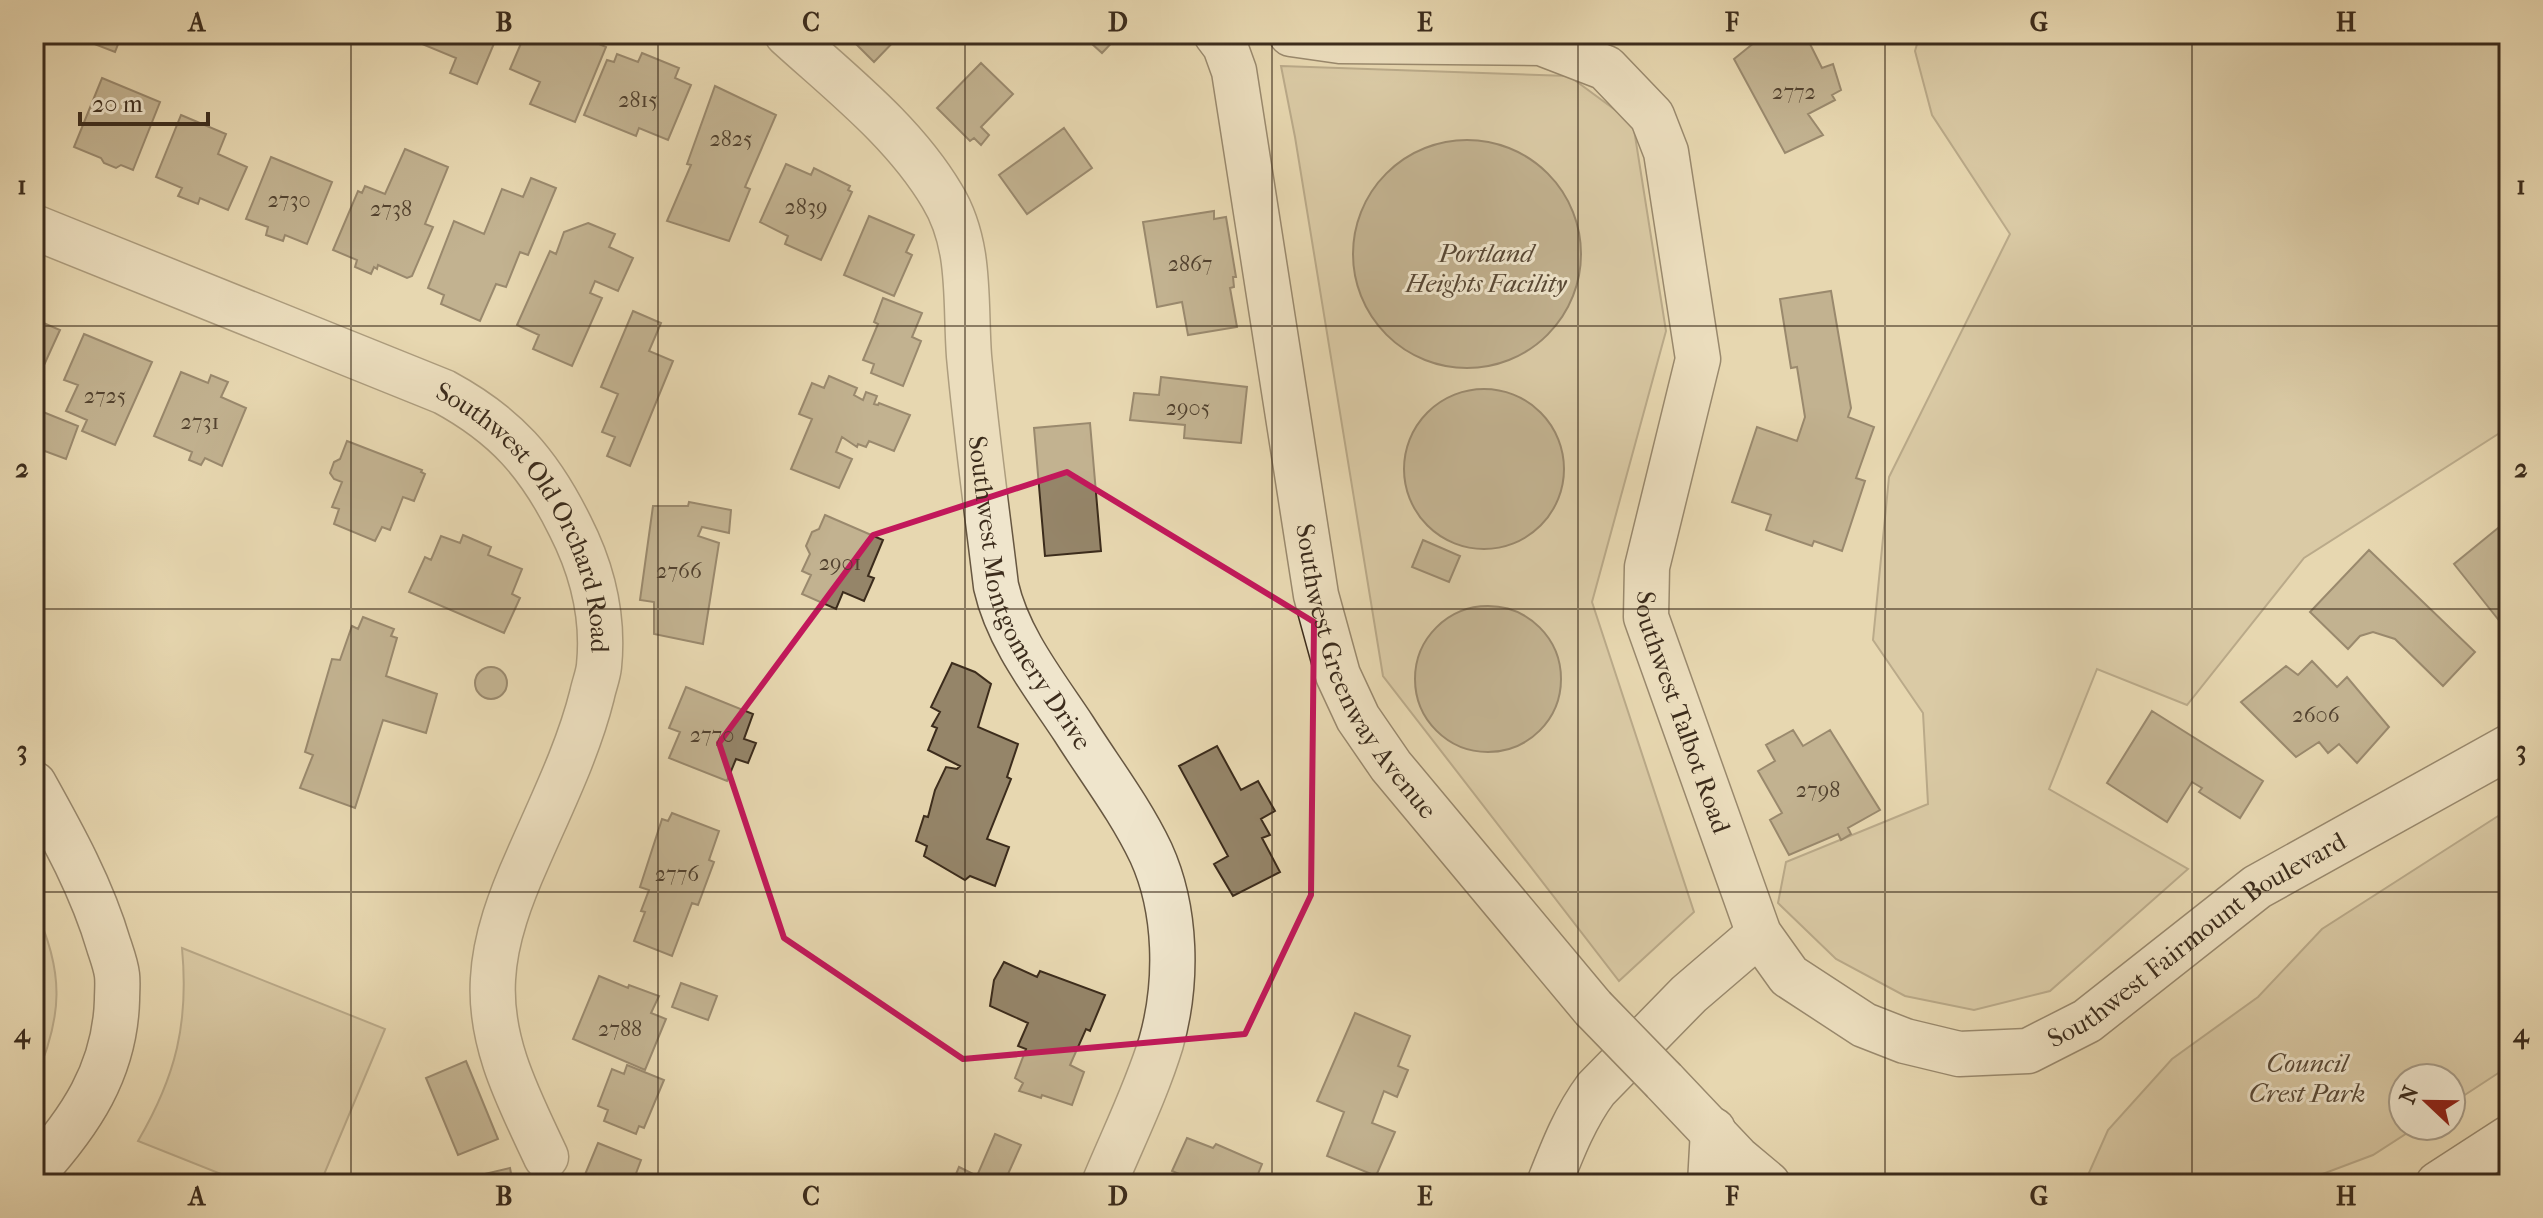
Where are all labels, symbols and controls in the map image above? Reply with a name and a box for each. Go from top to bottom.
text: A [187,7,207,38]
text: B [496,7,513,38]
text: C [802,7,820,38]
text: D [1108,7,1128,38]
text: E [1417,7,1433,38]
text: F [1724,7,1739,38]
text: G [2030,7,2048,38]
text: H [2336,7,2357,38]
scale bar [80,76,208,126]
house number: 2772 [1772,79,1816,105]
house number: 2815 [618,87,658,113]
text: 20 m [92,90,143,118]
house number: 2825 [709,126,753,152]
text: 1 [17,170,27,201]
text: 1 [2516,170,2526,201]
house number: 2730 [267,187,311,213]
house number: 2839 [785,194,827,220]
house number: 2738 [370,196,412,222]
park label: Portland Heights Facility [1404,238,1568,299]
house number: 2867 [1168,251,1212,277]
street label: Southwest Old Orchard Road [432,375,616,654]
house number: 2725 [84,383,126,409]
house number: 2905 [1166,395,1210,421]
house number: 2731 [181,409,219,435]
street label: Southwest Montgomery Drive [962,434,1099,756]
text: 2 [15,453,29,484]
text: 2 [2514,453,2528,484]
street label: Southwest Greenway Avenue [1290,521,1444,825]
house number: 2901 [819,550,861,576]
house number: 2766 [656,558,702,584]
street label: Southwest Talbot Road [1630,591,1738,838]
house number: 2606 [2292,702,2340,728]
house number: 2770 [690,722,734,748]
text: 3 [17,735,27,766]
text: 3 [2516,735,2526,766]
house number: 2798 [1796,777,1840,803]
street label: Southwest Fairmount Boulevard [2042,825,2352,1054]
house number: 2776 [655,861,699,887]
house number: 2788 [598,1016,642,1042]
text: 4 [13,1018,31,1050]
text: 4 [2512,1018,2530,1050]
park label: Council Crest Park [2249,1048,2365,1109]
north arrow [2387,1062,2467,1142]
text: N [2394,1082,2425,1107]
text: A [187,1181,207,1212]
text: B [496,1181,513,1212]
text: C [802,1181,820,1212]
text: D [1108,1181,1128,1212]
text: E [1417,1181,1433,1212]
text: F [1724,1181,1739,1212]
text: G [2030,1181,2048,1212]
text: H [2336,1181,2357,1212]

